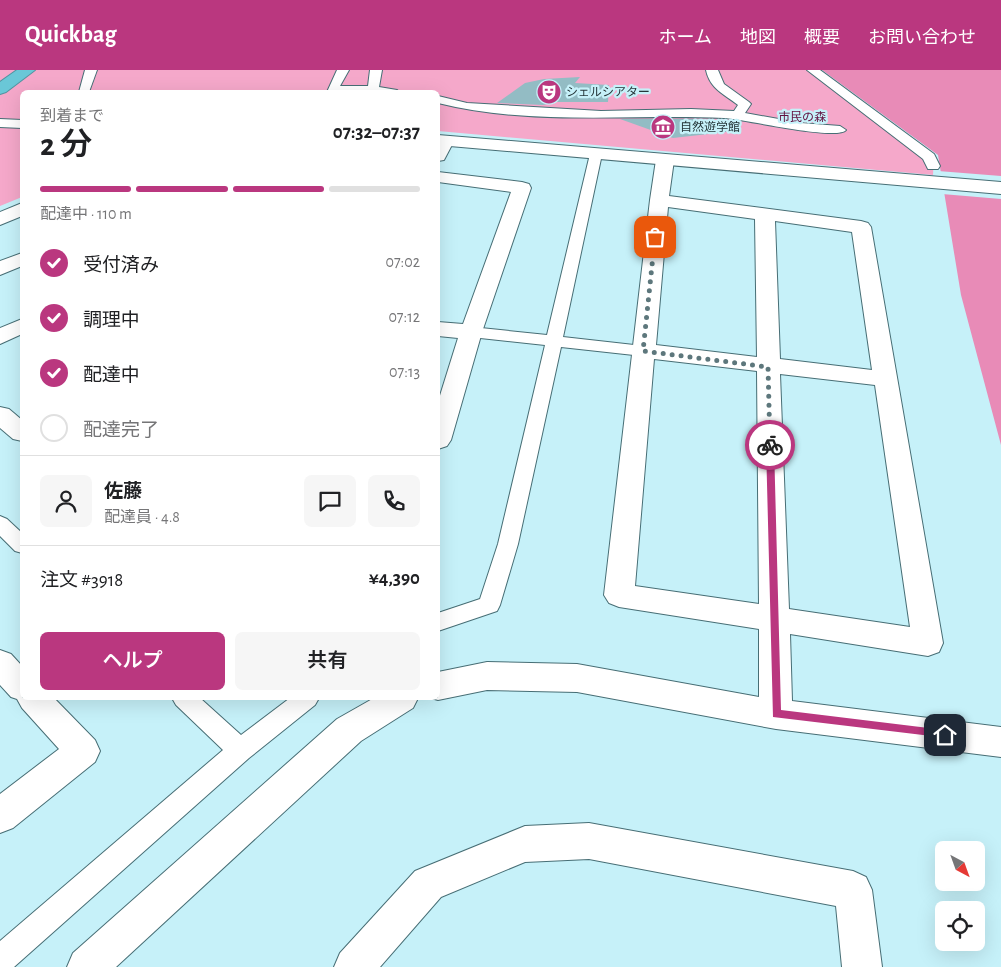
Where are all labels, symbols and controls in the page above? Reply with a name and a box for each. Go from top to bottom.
text: Quickbag [25,23,117,47]
text: ホーム [659,29,712,47]
text: 地図 [740,29,776,47]
text: 概要 [804,29,840,47]
text: お問い合わせ [868,29,976,47]
theatre icon: シェルシアター [536,79,562,105]
place label: シェルシアター [566,86,650,98]
text: 到着まで [40,108,104,124]
park label: 市民の森 [778,111,826,123]
museum icon: 自然遊学館 [650,114,676,140]
place label: 自然遊学館 [680,120,740,133]
text: 07:32–07:37 [333,123,420,142]
text: 2 分 [40,129,92,161]
text: 配達中 · 110 m [40,206,132,222]
pin [634,216,676,258]
icon: bag [641,223,669,251]
icon: check [40,249,68,277]
text: 07:02 [385,254,420,270]
text: 受付済み [83,256,159,275]
icon: check [40,304,68,332]
text: 07:12 [388,309,420,325]
text: 調理中 [83,311,140,330]
icon: check [40,359,68,387]
text: 07:13 [389,364,420,380]
text: 配達中 [83,366,140,385]
courier [745,420,795,470]
text: 配達完了 [83,421,159,440]
icon: bike [756,431,784,459]
button: person [40,475,92,527]
button: chat [304,475,356,527]
button: phone [368,475,420,527]
text: 佐藤 [104,482,142,501]
text: 配達員 · 4.8 [104,509,180,525]
text: ¥4,390 [369,569,420,588]
text: 注文 #3918 [40,571,123,590]
button: ヘルプ [40,632,225,690]
button: 共有 [235,632,420,690]
pin [924,714,966,756]
icon: home [931,721,959,749]
north arrow [935,841,985,891]
map controls [935,841,985,951]
button: locate [935,901,985,951]

